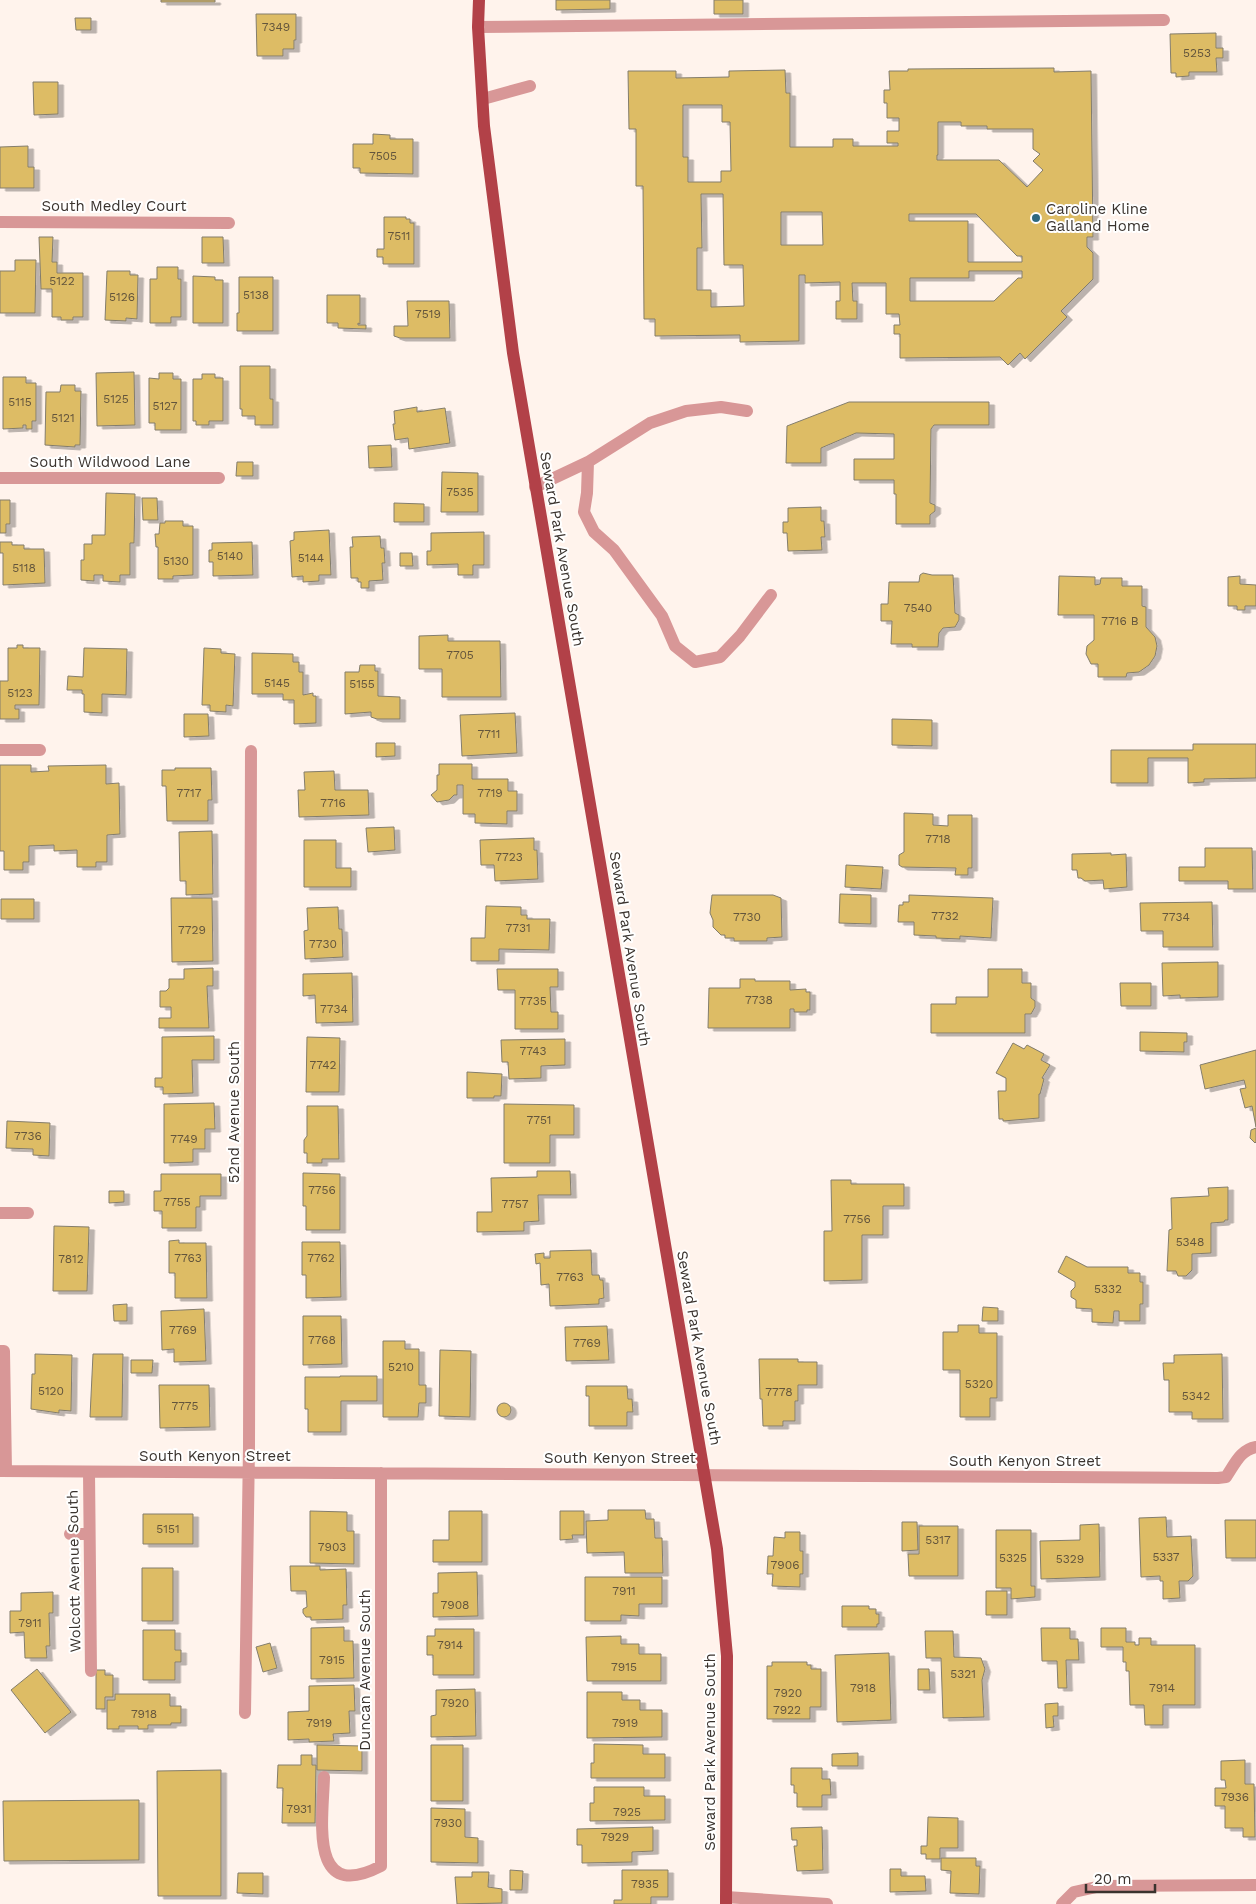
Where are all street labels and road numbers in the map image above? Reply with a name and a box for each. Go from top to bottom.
street label: South Medley Court [41,197,187,215]
street label: Seward Park Avenue South [536,450,588,648]
street label: South Wildwood Lane [30,453,190,471]
street label: Seward Park Avenue South [606,850,654,1048]
street label: 52nd Avenue South [225,1041,243,1183]
street label: Seward Park Avenue South [673,1249,725,1447]
street label: South Kenyon Street [139,1447,292,1465]
street label: South Kenyon Street [544,1449,697,1467]
street label: South Kenyon Street [949,1452,1102,1470]
street label: Wolcott Avenue South [64,1490,84,1652]
street label: Duncan Avenue South [356,1589,374,1751]
street label: Seward Park Avenue South [701,1653,719,1851]

